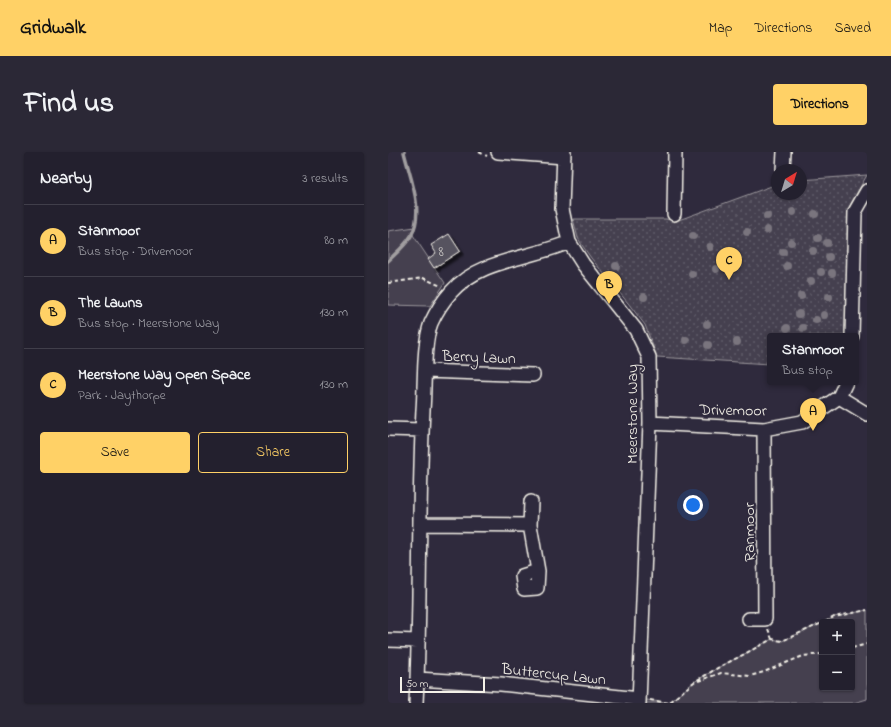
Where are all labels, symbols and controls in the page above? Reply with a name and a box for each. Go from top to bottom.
text: Gridwalk [20,15,86,42]
text: Map [709,18,732,39]
text: Directions [754,18,812,39]
text: Saved [834,18,871,39]
text: Find us [24,84,114,125]
button: Directions [773,84,867,125]
north arrow [771,164,807,200]
text: Nearby [40,166,92,191]
text: 3 results [302,169,348,188]
text: Stanmoor [78,220,140,242]
text: A [49,231,57,250]
text: 80 m [324,231,348,250]
text: Bus stop · Drivemoor [78,242,193,261]
house number: 8 [438,242,444,263]
pin: C [716,247,742,280]
pin: B [596,271,622,304]
text: The Lawns [78,292,143,314]
text: B [49,303,57,322]
text: 130 m [320,303,348,322]
text: Bus stop · Meerstone Way [78,314,219,333]
popup [767,333,859,385]
text: Stanmoor [782,339,844,361]
street label: Berry Lawn [441,345,516,371]
text: Bus stop [782,361,833,380]
text: Meerstone Way Open Space [78,364,251,386]
street label: Meerstone Way [621,364,645,464]
text: C [49,375,57,394]
text: 130 m [320,375,348,394]
text: Park · Jaythorpe [78,386,166,405]
street label: Drivemoor [698,398,767,424]
pin: A [800,398,826,431]
button: Save [40,432,190,473]
button: Share [198,432,348,473]
your location [683,495,703,515]
street label: Ranmoor [738,502,762,562]
map controls [819,619,855,691]
button: + [819,619,855,655]
button: − [819,655,855,691]
street label: Buttercup Lawn [500,657,607,692]
scale bar [400,675,485,694]
text: 50 m [406,676,428,692]

